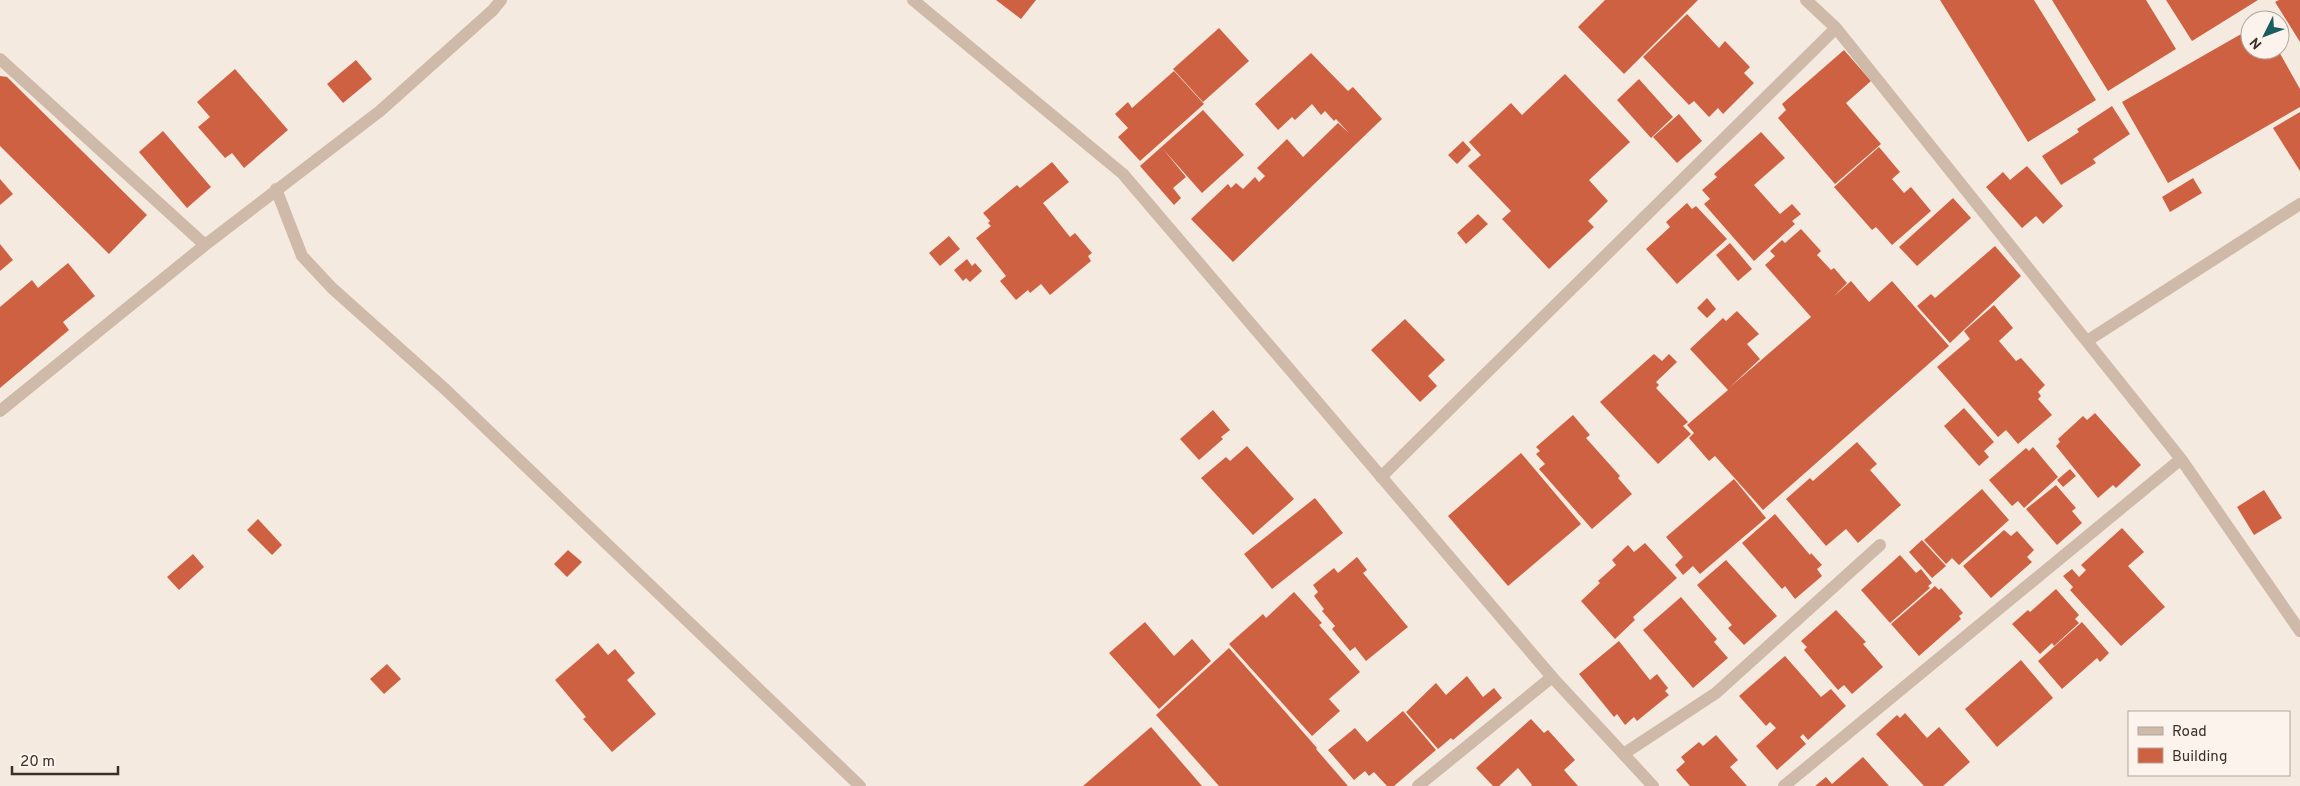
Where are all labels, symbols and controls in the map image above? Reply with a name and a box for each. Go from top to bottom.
north arrow [2240,10,2290,60]
text: N [2247,33,2266,52]
legend [2128,711,2290,776]
text: Road [2172,723,2207,742]
scale bar [12,744,119,776]
text: Building [2172,748,2227,767]
text: 20 m [20,753,55,772]

